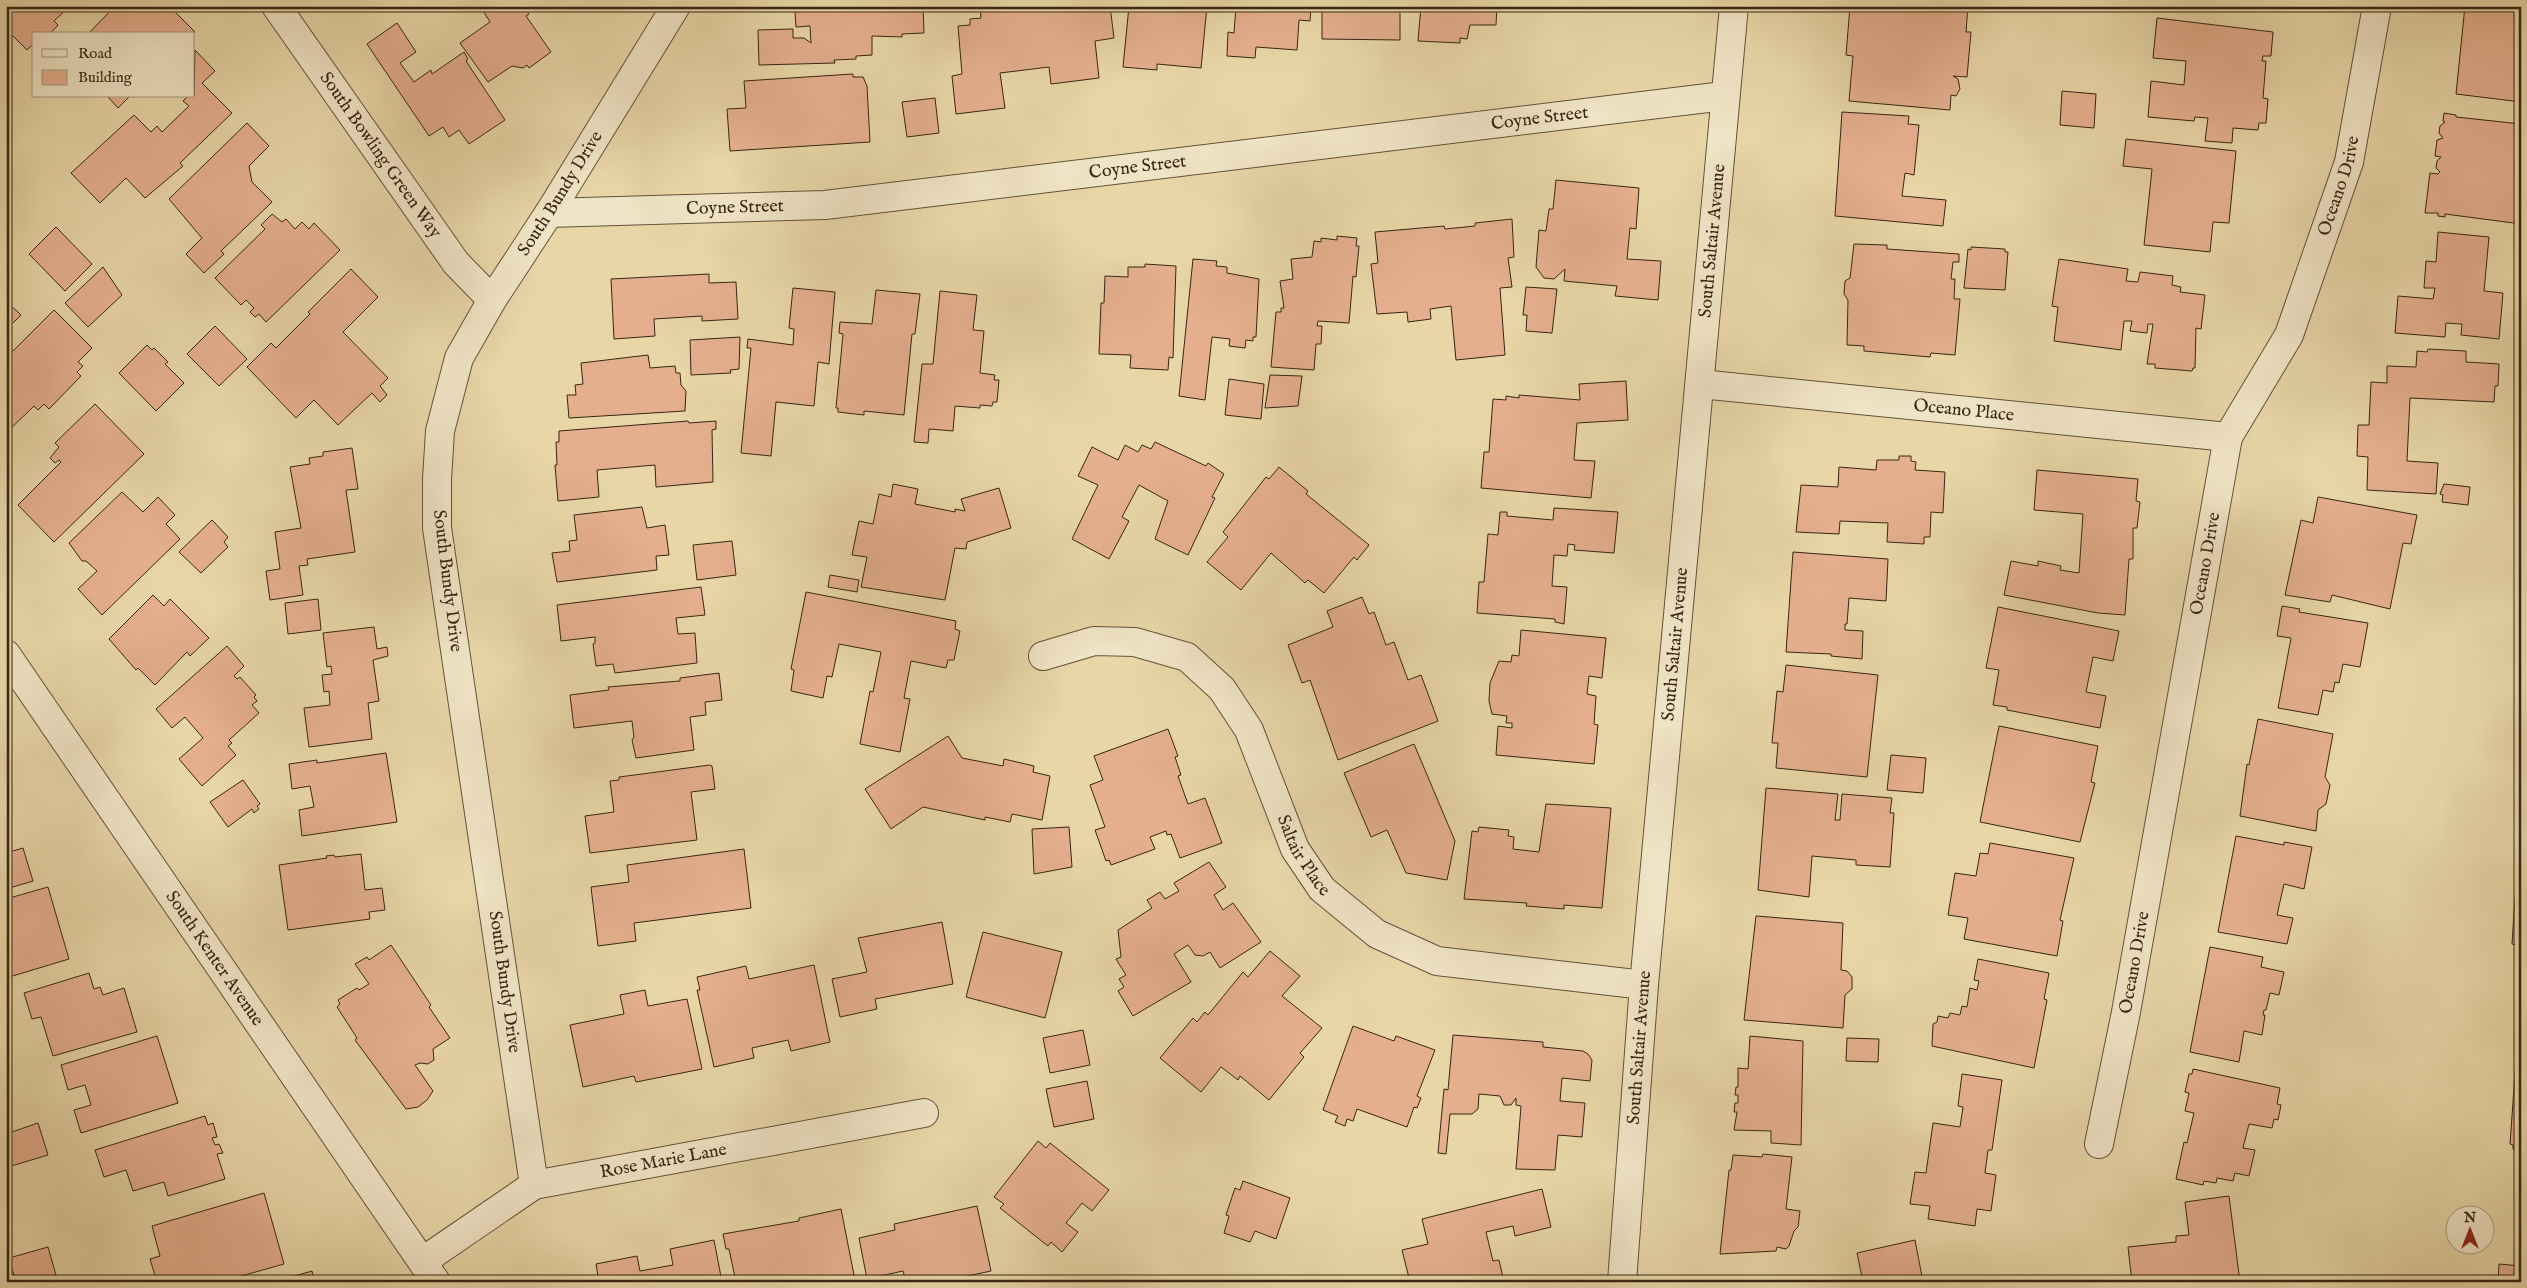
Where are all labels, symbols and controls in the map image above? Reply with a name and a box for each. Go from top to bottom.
legend [32,32,195,98]
text: Road [78,44,113,63]
text: Building [78,68,133,87]
street label: South Bowling Green Way [314,68,447,243]
street label: Coyne Street [1490,101,1590,136]
street label: South Bundy Drive [513,127,608,260]
street label: Oceano Drive [2313,134,2365,239]
street label: Coyne Street [1088,150,1188,184]
street label: South Saltair Avenue [1694,163,1731,319]
street label: Coyne Street [686,195,784,221]
street label: Oceano Place [1912,394,2015,427]
street label: South Bundy Drive [427,509,467,653]
street label: Oceano Drive [2185,511,2226,617]
street label: South Saltair Avenue [1657,566,1694,722]
street label: Saltair Place [1271,812,1334,902]
street label: South Kenter Avenue [160,886,269,1030]
street label: Oceano Drive [2114,909,2155,1016]
street label: South Bundy Drive [483,910,525,1054]
street label: South Saltair Avenue [1622,970,1657,1125]
street label: Rose Marie Lane [598,1138,729,1184]
north arrow [2444,1206,2494,1256]
text: N [2463,1209,2476,1227]

